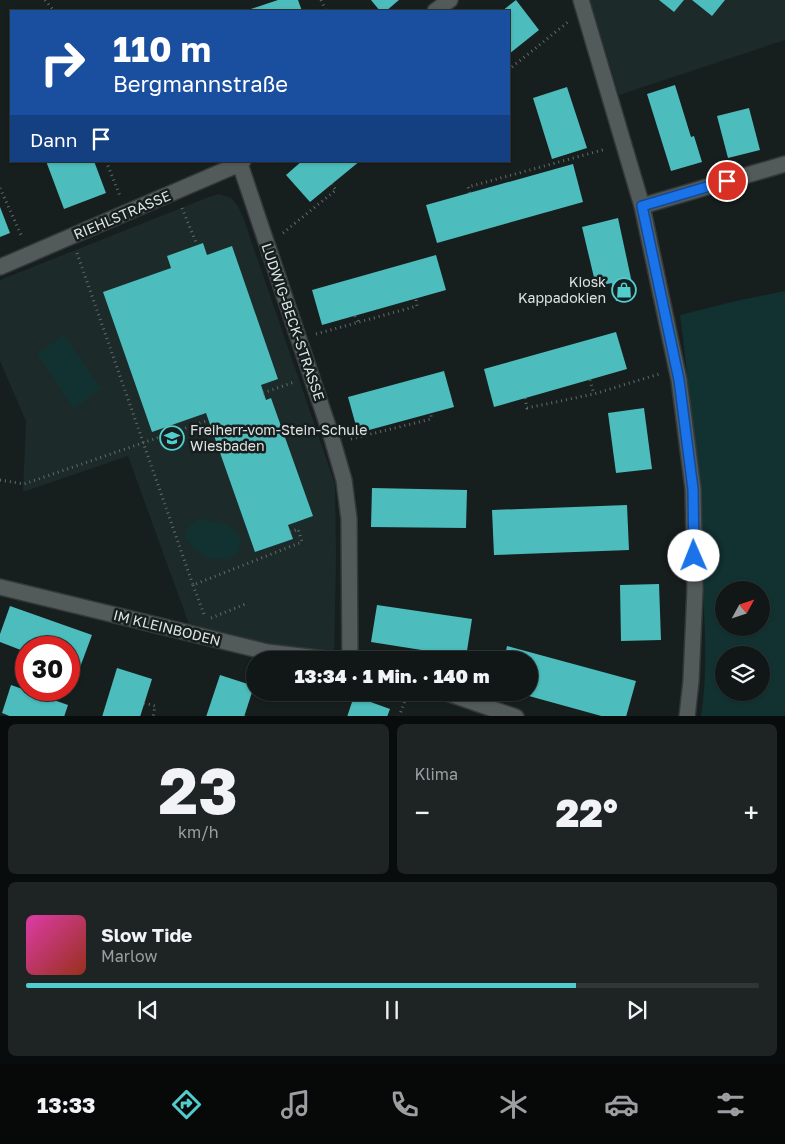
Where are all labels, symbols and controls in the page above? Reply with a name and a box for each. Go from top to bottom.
text: 110 m [113,28,211,70]
icon: right [30,30,95,95]
text: Bergmannstraße [113,70,288,97]
icon: arrive [87,125,115,153]
text: Dann [30,128,77,151]
pin [706,160,748,202]
icon: arrive [713,167,741,195]
street label: RIEHLSTRASSE [71,186,173,243]
street label: LUDWIG-BECK-STRASSE [258,241,328,403]
place label: Kiosk Kappadokien [518,273,606,306]
shop icon: Kiosk Kappadokien [611,277,637,303]
place label: Freiherr-vom-Stein-Schule Wiesbaden [190,421,367,454]
school or university icon: Freiherr-vom-Stein-Schule Wiesbaden [159,425,185,451]
position arrow [667,529,719,581]
north arrow [715,581,770,636]
map controls [715,581,770,701]
street label: IM KLEINBODEN [112,606,222,649]
speed limit sign: 30 [15,636,80,701]
button: layers [715,646,770,701]
text: 13:34 · 1 Min. · 140 m [295,664,489,687]
text: 23 [159,750,238,828]
text: Klima [415,764,458,784]
text: 22° [556,790,618,835]
text: − [415,796,430,829]
text: + [744,796,759,829]
text: km/h [178,822,219,842]
text: Slow Tide [101,923,192,946]
text: Marlow [101,946,157,966]
icon: previous [134,996,162,1024]
icon: pause [378,996,406,1024]
icon: next [623,996,651,1024]
icon: directions [169,1087,204,1122]
icon: music [278,1087,313,1122]
icon: phone [387,1087,422,1122]
icon: climate [496,1087,531,1122]
icon: car [604,1087,639,1122]
icon: filters [713,1087,748,1122]
text: 13:33 [37,1091,96,1118]

